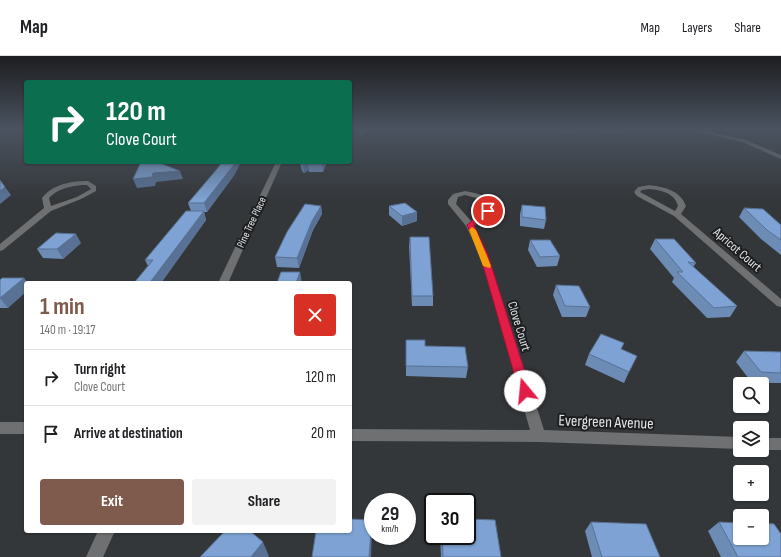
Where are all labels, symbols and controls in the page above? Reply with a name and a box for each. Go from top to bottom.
text: Map [20,16,48,39]
text: Map [640,19,660,36]
text: Layers [682,19,712,36]
text: Share [734,19,761,36]
text: 120 m [106,95,166,128]
icon: right [40,96,92,148]
text: Clove Court [106,129,177,150]
pin [471,194,505,228]
street label: Pine Tree Place [234,195,269,250]
icon: arrive [477,200,499,222]
street label: Apricot Court [709,224,765,275]
text: 1 min [40,292,85,321]
button: close [294,294,336,336]
street label: Clove Court [504,300,534,353]
text: 140 m · 19:17 [40,322,95,338]
text: Turn right [74,360,126,379]
icon: right [40,367,62,389]
text: 120 m [306,368,336,387]
position arrow [504,370,546,412]
map controls [733,377,769,545]
button: search [733,377,769,413]
text: Clove Court [74,379,125,395]
street label: Evergreen Avenue [558,411,654,434]
button: layers [733,421,769,457]
icon: arrive [40,423,62,445]
text: Arrive at destination [74,424,183,443]
text: 20 m [311,424,336,443]
button: + [733,465,769,501]
button: Exit [40,479,184,525]
button: Share [192,479,336,525]
speed limit sign: 30 [424,493,476,545]
text: 29 [381,502,399,526]
button: − [733,509,769,545]
text: km/h [381,523,399,535]

